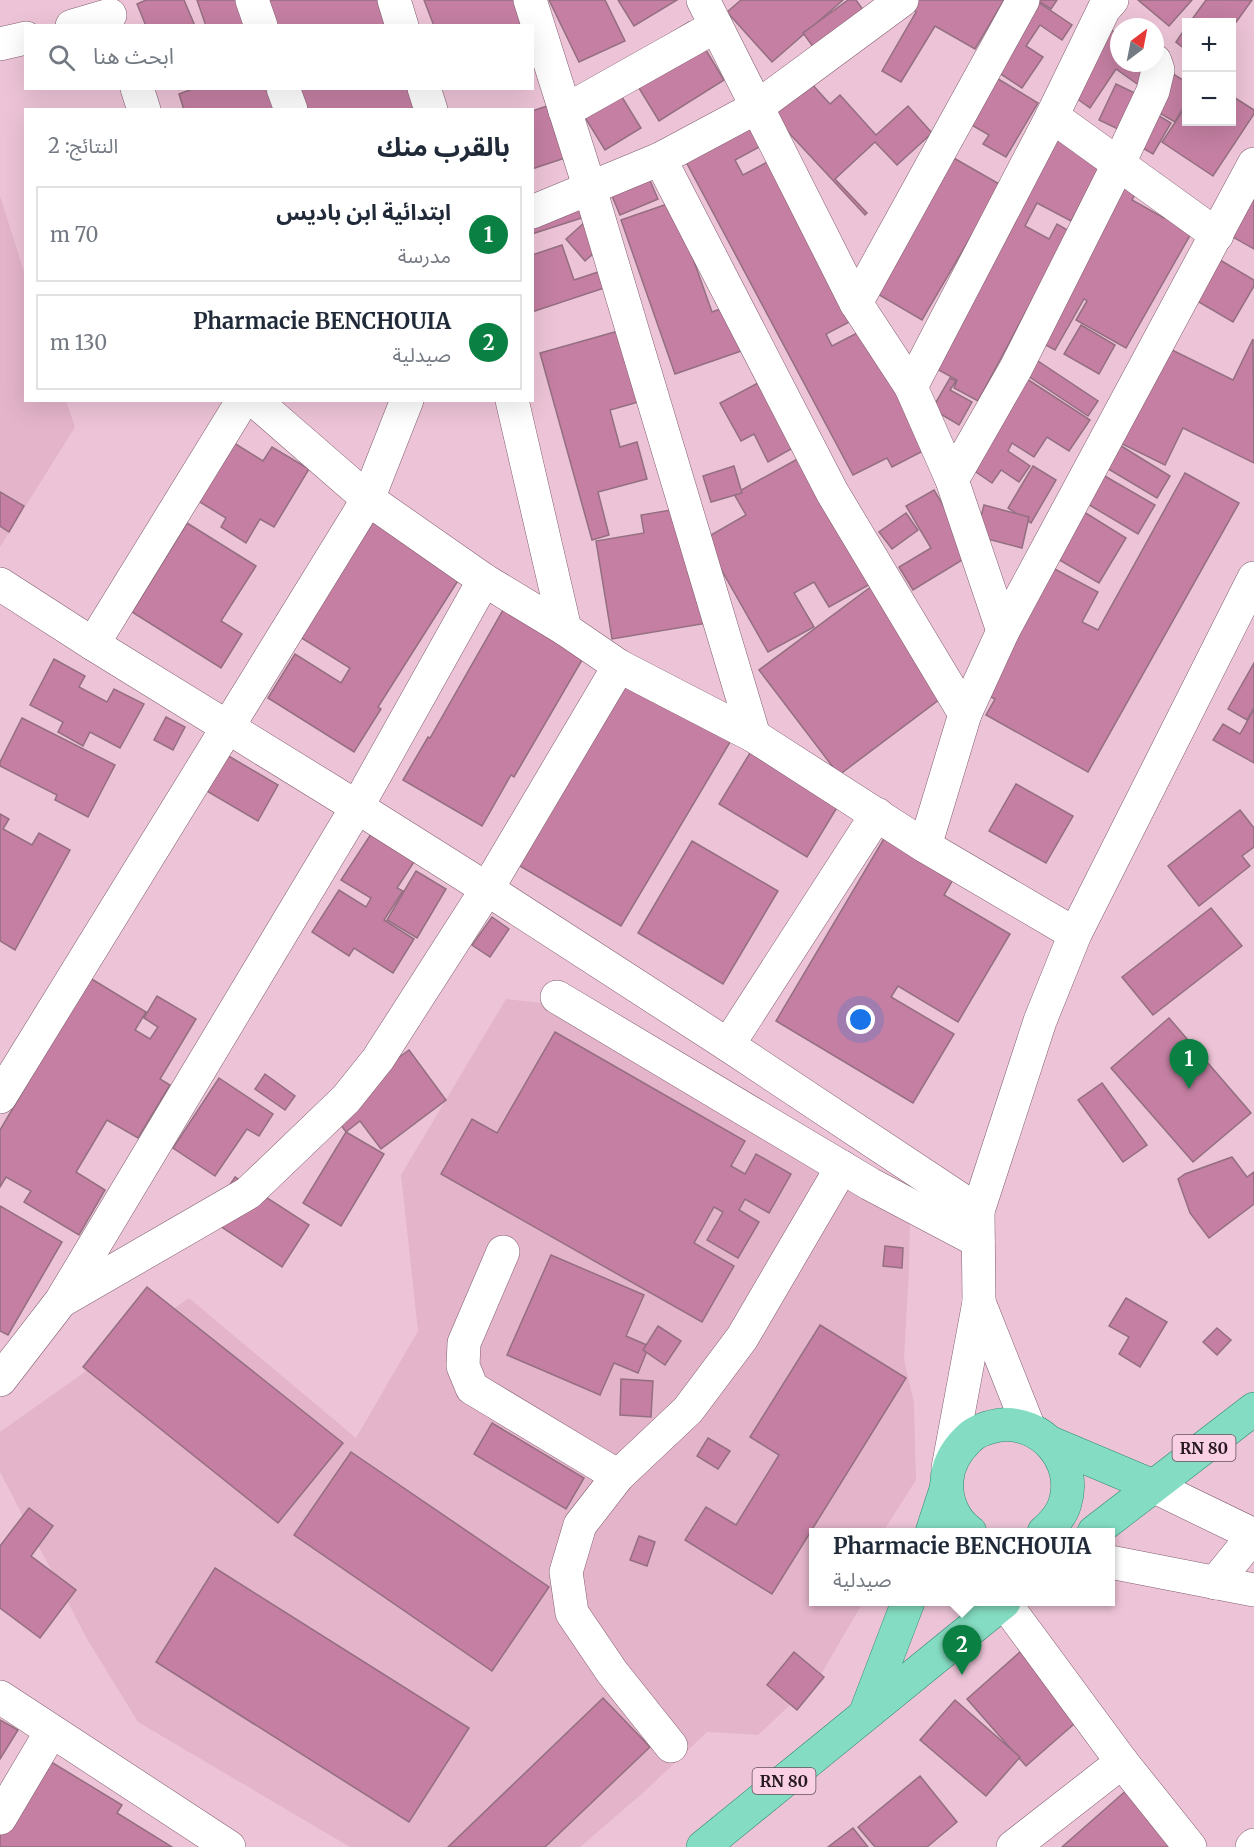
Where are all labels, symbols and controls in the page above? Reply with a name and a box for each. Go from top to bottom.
north arrow [1110,18,1164,72]
map controls [1182,18,1236,126]
button: + [1182,18,1236,72]
search box [24,24,534,90]
icon: search [45,41,78,74]
text: ابحث هنا [93,42,174,70]
button: − [1182,72,1236,126]
text: بالقرب منك [377,130,510,163]
text: النتائج: 2 [48,133,118,158]
text: ابتدائية ابن باديس [276,198,451,226]
text: 70 m [50,222,98,247]
text: 1 [484,222,493,247]
text: مدرسة [398,243,451,268]
text: Pharmacie BENCHOUIA [193,307,451,335]
text: 130 m [50,330,107,355]
text: 2 [483,330,494,355]
text: صيدلية [392,342,451,367]
your location [846,1005,875,1034]
pin: 1 [1170,1040,1208,1089]
road number: RN 80 [1172,1435,1236,1461]
popup [809,1528,1115,1606]
text: Pharmacie BENCHOUIA [833,1532,1091,1560]
text: صيدلية [833,1567,892,1592]
pin: 2 [942,1626,982,1675]
road number: RN 80 [752,1768,816,1794]

